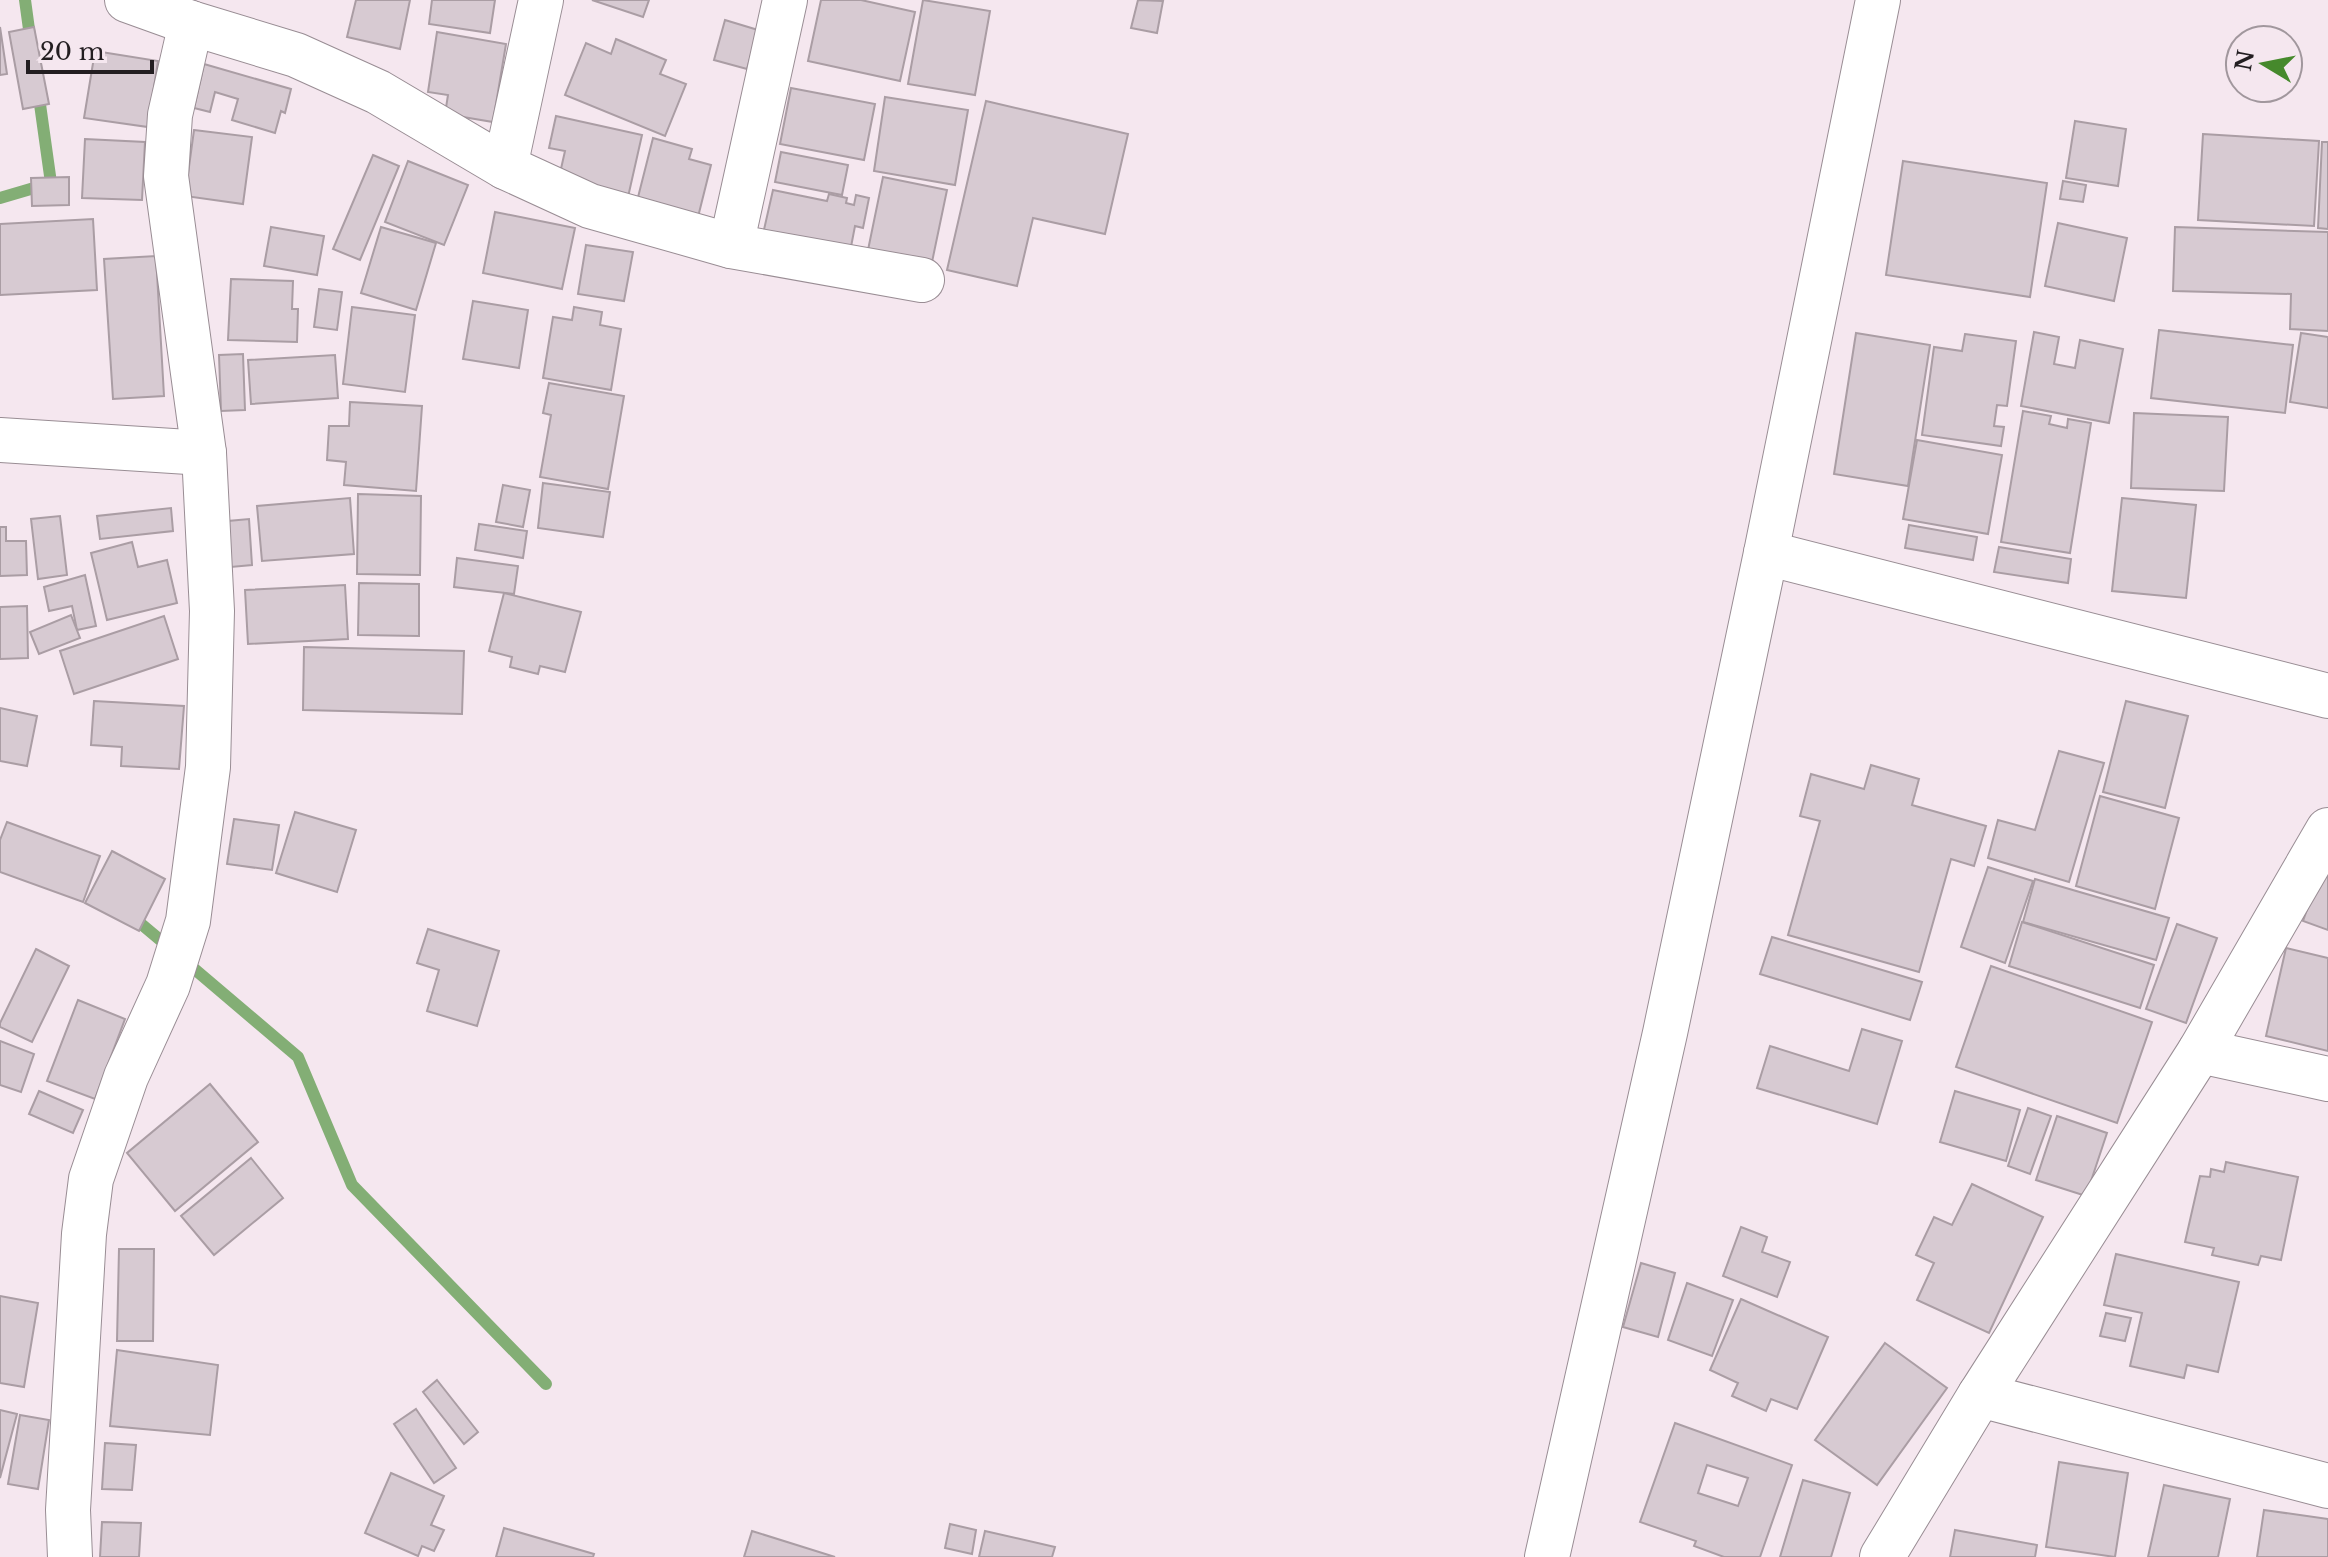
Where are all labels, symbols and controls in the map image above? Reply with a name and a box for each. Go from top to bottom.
scale bar [28,24,152,74]
north arrow [2224,24,2304,104]
text: 20 m [40,37,105,66]
text: N [2230,48,2260,73]

